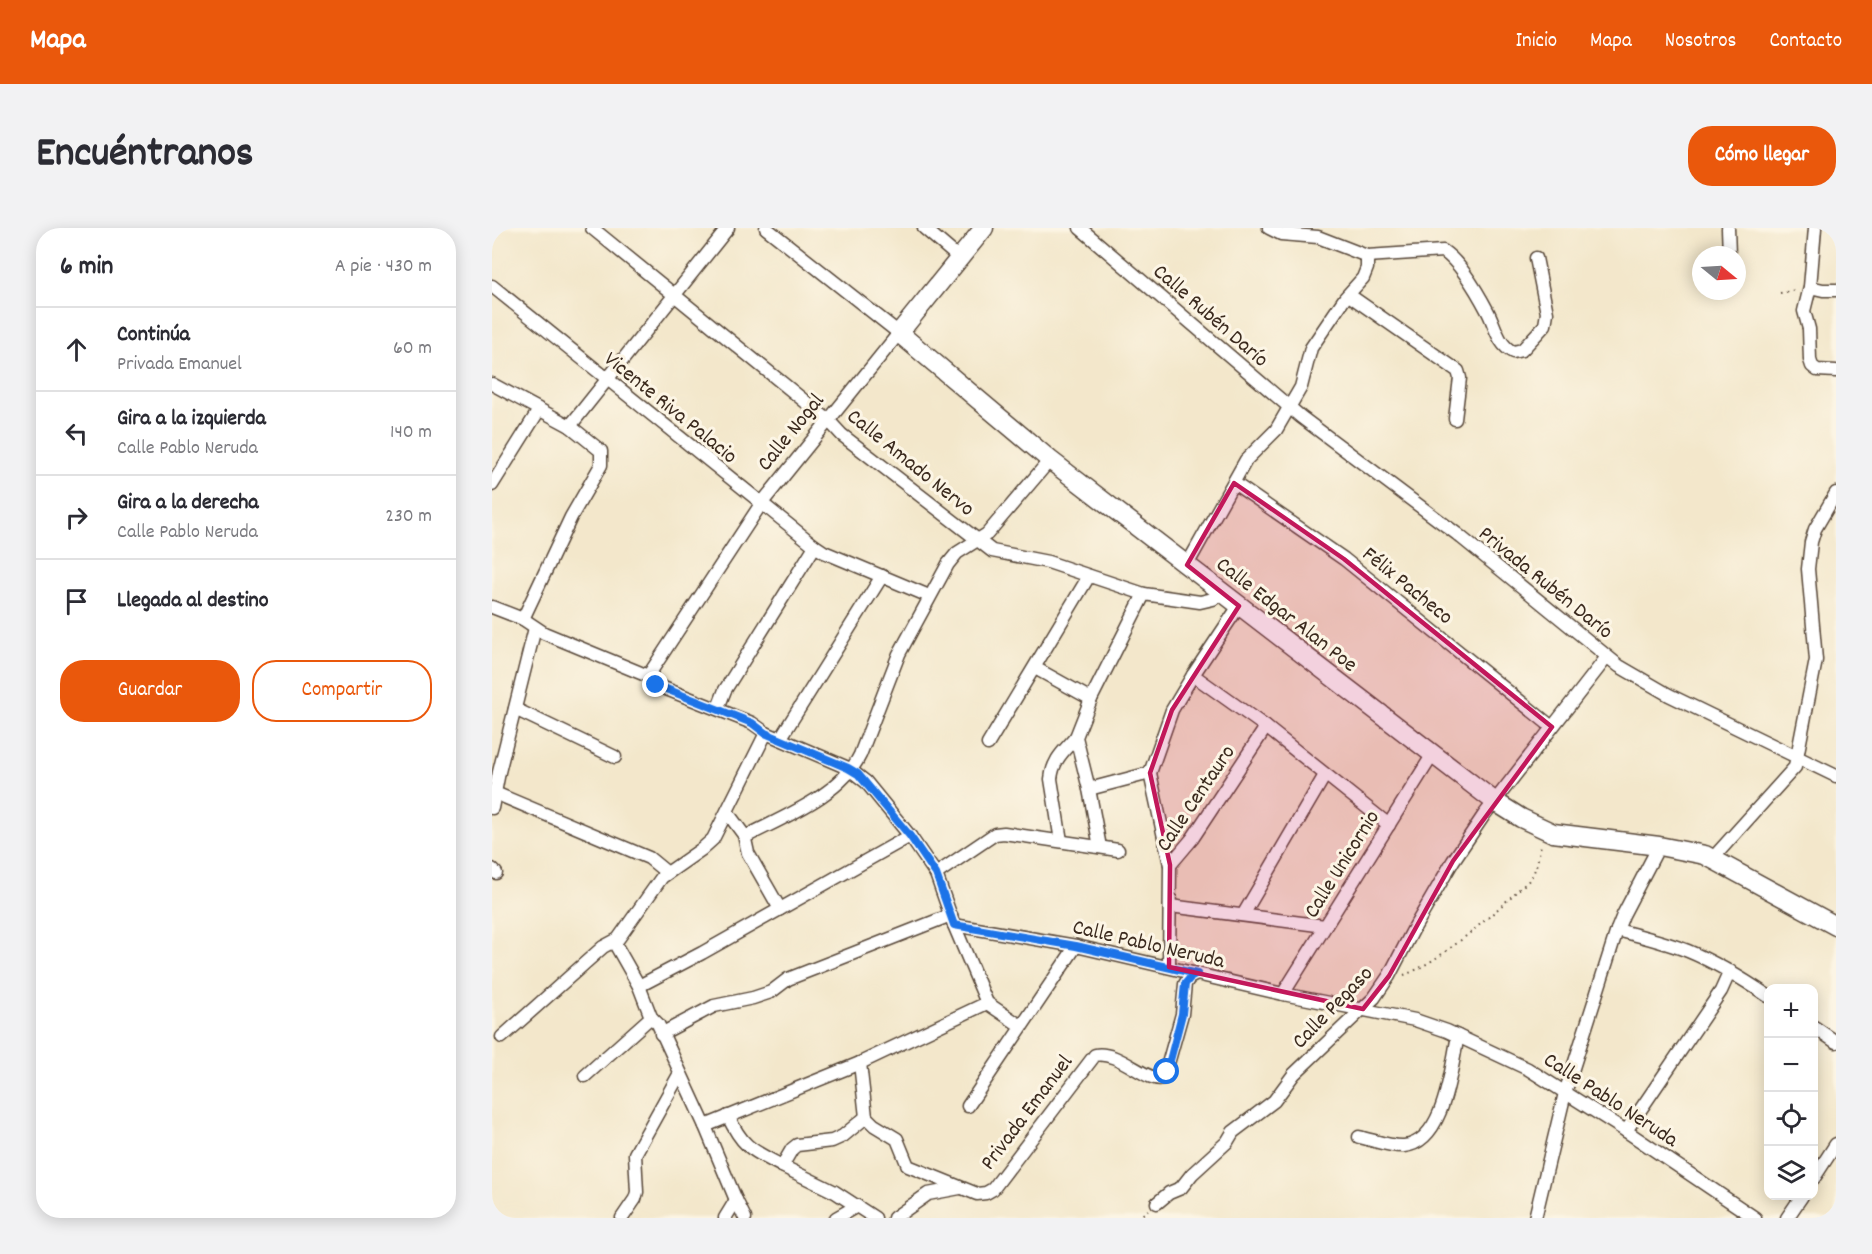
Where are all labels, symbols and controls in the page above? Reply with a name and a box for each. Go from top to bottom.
text: Mapa [30,22,86,62]
text: Inicio [1515,27,1557,57]
text: Mapa [1590,27,1632,57]
text: Nosotros [1665,27,1736,57]
text: Contacto [1769,27,1842,57]
text: Encuéntranos [36,126,254,186]
button: Cómo llegar [1688,126,1836,186]
north arrow [1692,246,1746,300]
text: 6 min [60,249,113,286]
text: A pie · 430 m [335,253,432,281]
street label: Calle Rubén Darío [1145,258,1274,376]
text: Continúa [117,320,190,351]
icon: ahead [60,333,93,366]
text: 60 m [393,335,432,363]
street label: Vicente Riva Palacio [596,345,743,472]
text: Privada Emanuel [117,351,242,379]
street label: Calle Nogal [751,388,833,479]
street label: Calle Amado Nervo [839,402,980,525]
text: Gira a la izquierda [117,404,266,435]
icon: left [60,417,93,450]
text: 140 m [390,419,432,447]
text: Calle Pablo Neruda [117,435,258,463]
text: Gira a la derecha [117,488,259,519]
icon: right [60,501,93,534]
text: 230 m [385,503,432,531]
text: Calle Pablo Neruda [117,519,258,547]
street label: Privada Rubén Darío [1471,520,1619,648]
street label: Félix Pacheco [1355,540,1459,633]
street label: Calle Edgar Alan Poe [1209,551,1363,681]
icon: arrive [60,585,93,618]
text: Llegada al destino [117,586,269,617]
button: Guardar [60,660,240,722]
button: Compartir [252,660,432,722]
route end [642,671,668,697]
street label: Calle Centauro [1150,739,1244,859]
street label: Calle Unicornio [1298,805,1388,925]
street label: Calle Pablo Neruda [1069,913,1228,978]
street label: Calle Pegaso [1286,960,1381,1057]
map controls [1764,984,1818,1200]
button: + [1764,984,1818,1038]
button: − [1764,1038,1818,1092]
street label: Calle Pablo Neruda [1537,1046,1684,1157]
street label: Privada Emanuel [974,1049,1081,1177]
route start [1153,1058,1179,1084]
button: locate [1764,1092,1818,1146]
button: layers [1764,1146,1818,1200]

